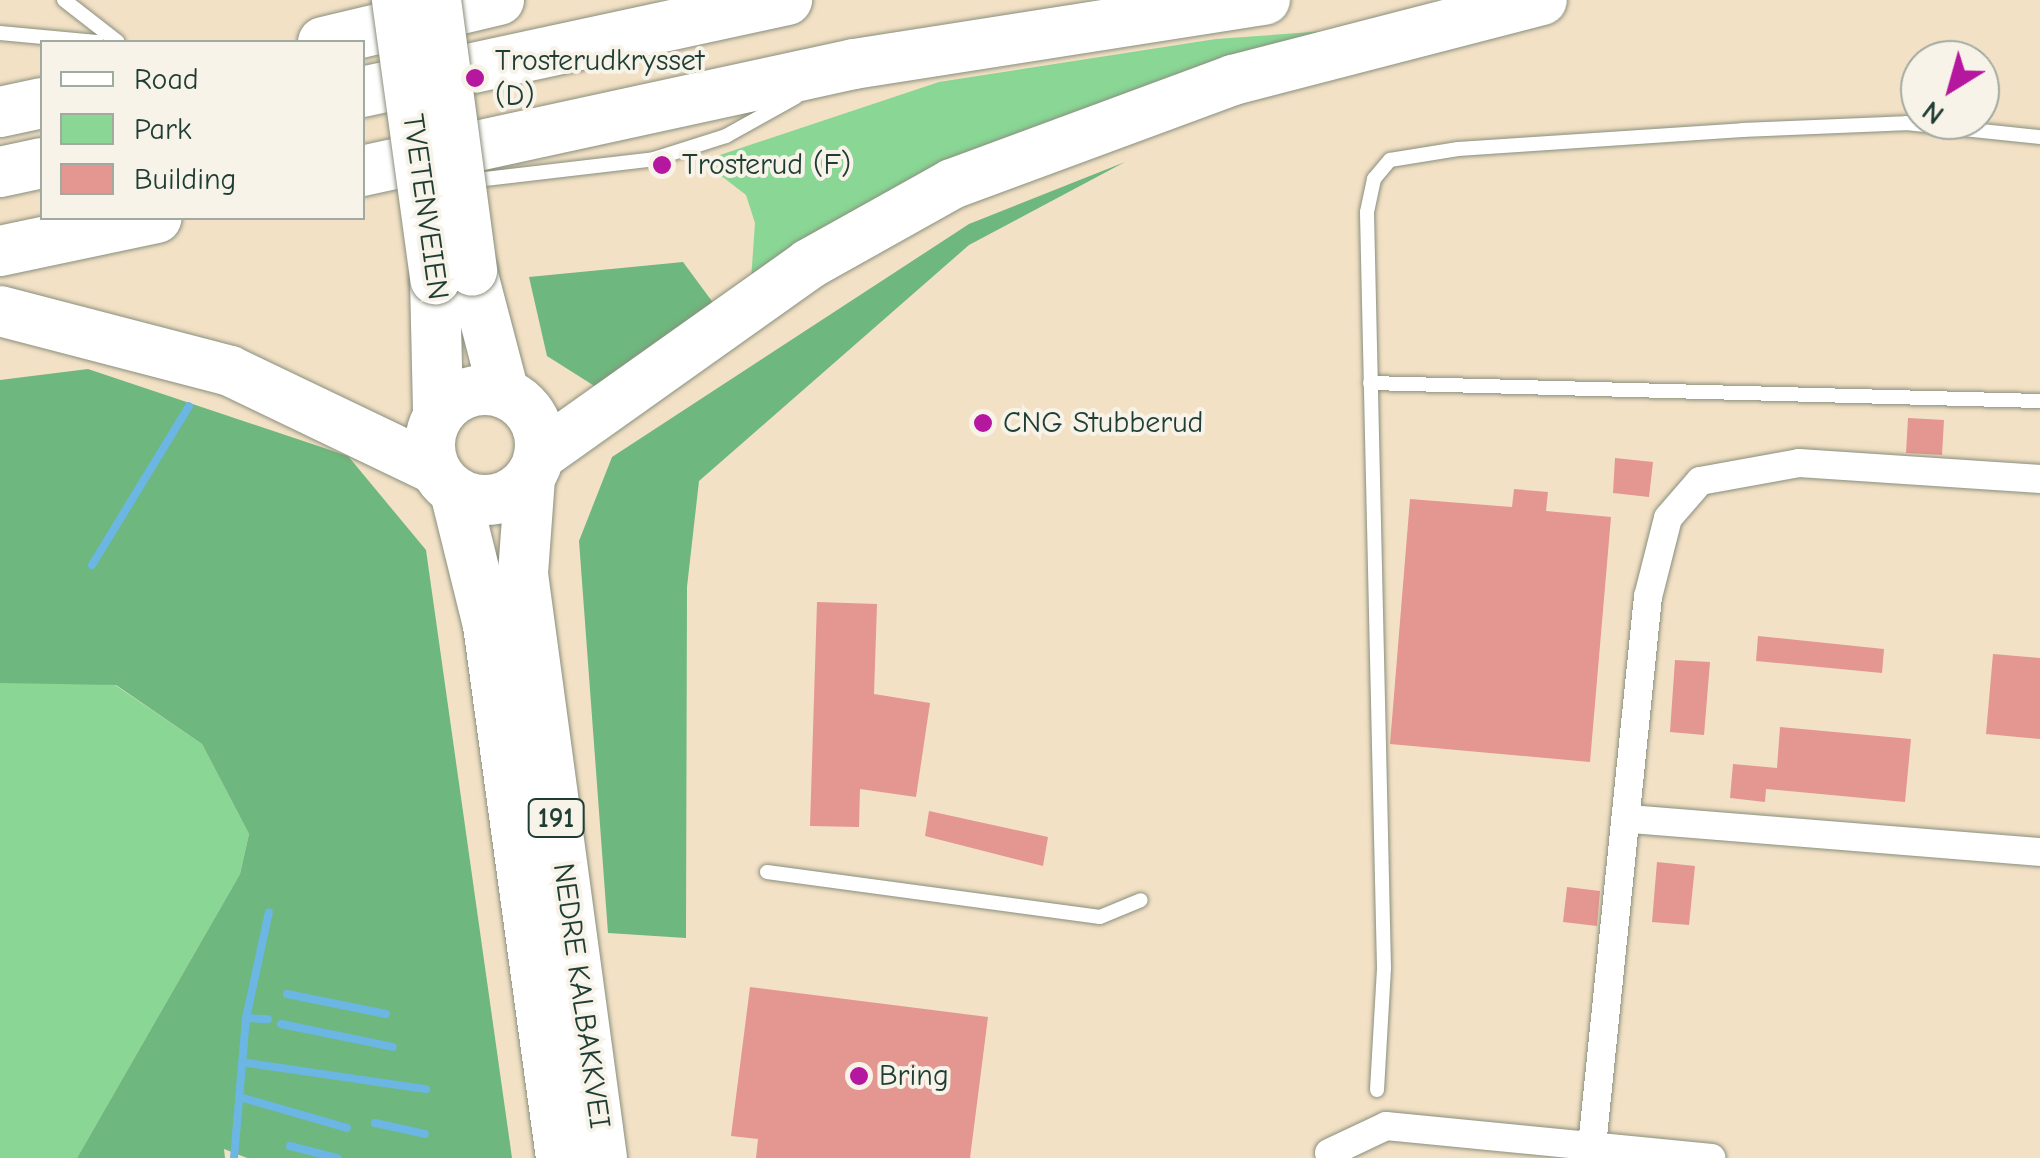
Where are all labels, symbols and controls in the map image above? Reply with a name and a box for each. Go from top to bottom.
legend [40,40,365,220]
north arrow [1900,40,2000,140]
place label: Trosterudkrysset (D) [495,43,704,114]
text: Road [134,62,199,97]
marker: Trosterudkrysset (D) [464,67,486,89]
text: N [1916,94,1950,131]
text: Park [134,112,191,147]
street label: TVETENVEIEN [394,112,456,302]
place label: Trosterud (F) [682,147,851,183]
marker: Trosterud (F) [651,154,673,176]
text: Building [134,162,237,197]
place label: CNG Stubberud [1003,405,1203,441]
marker: CNG Stubberud [972,412,994,434]
road number: 191 [526,795,586,841]
street label: NEDRE KALBAKKVEI [545,861,617,1131]
place label: Bring [879,1058,949,1094]
marker: Bring [848,1065,870,1087]

